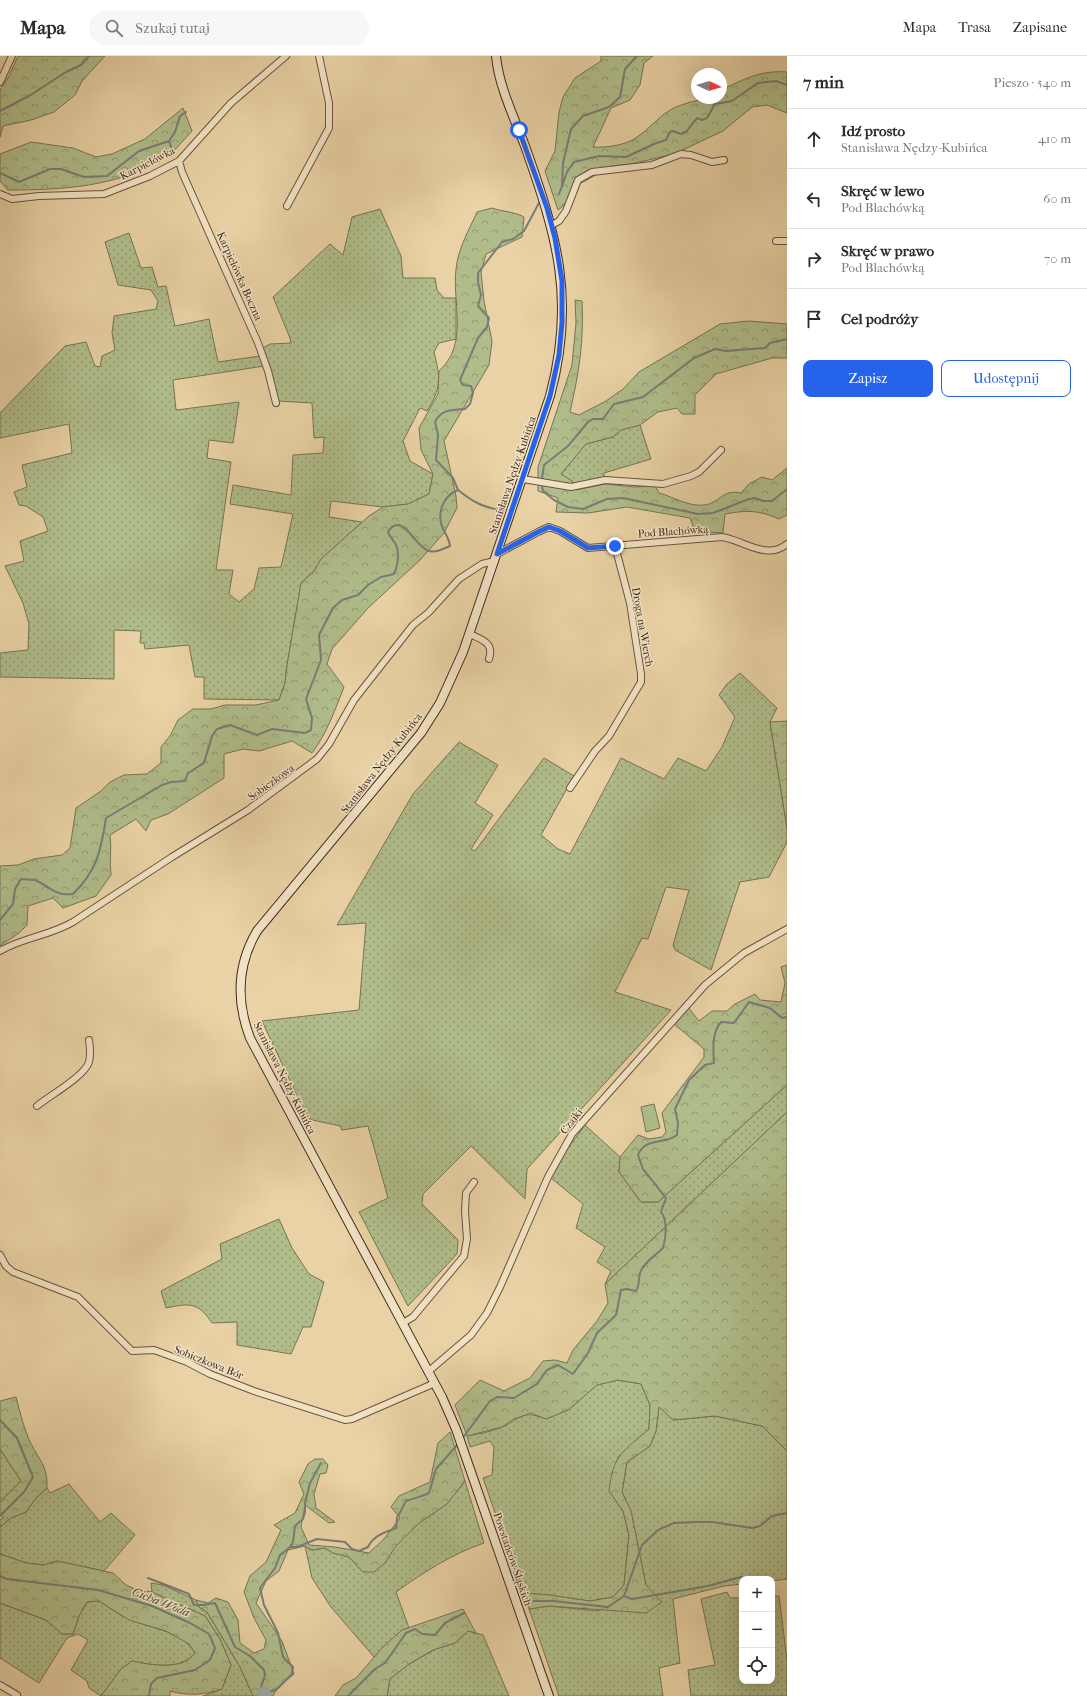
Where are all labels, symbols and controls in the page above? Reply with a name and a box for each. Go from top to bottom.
search box [89,10,369,46]
text: Mapa [20,17,65,39]
icon: search [103,17,125,39]
text: Szukaj tutaj [135,19,210,37]
text: Mapa [903,19,936,36]
text: Trasa [958,19,991,36]
text: Zapisane [1013,19,1067,36]
north arrow [691,68,727,104]
text: 7 min [803,72,844,92]
text: Pieszo · 540 m [994,75,1071,90]
route start [510,121,528,139]
text: Idź prosto [841,122,905,140]
icon: ahead [803,128,825,150]
text: 410 m [1038,131,1071,146]
text: Stanisława Nędzy-Kubińca [841,140,988,155]
street label: Karpielówka [118,144,178,183]
text: Skręć w lewo [841,182,924,200]
icon: left [803,188,825,210]
text: 60 m [1043,191,1071,206]
text: Pod Blachówką [841,200,925,215]
street label: Karpielówka Boczna [214,230,265,324]
text: Skręć w prawo [841,242,934,260]
icon: right [803,248,825,270]
text: 70 m [1044,251,1071,266]
text: Pod Blachówką [841,260,925,275]
icon: arrive [803,308,825,330]
text: Cel podróży [841,310,918,328]
button: Zapisz [803,360,933,397]
button: Udostępnij [941,360,1071,397]
street label: Stanisława Nędzy-Kubińca [486,414,539,536]
street label: Pod Blachówką [637,522,710,540]
route end [606,537,624,555]
street label: Droga na Wierch [629,586,656,669]
street label: Stanisława Nędzy-Kubińca [338,710,425,816]
street label: Sobiczkowa [246,761,298,803]
street label: Stanisława Nędzy-Kubińca [251,1020,319,1137]
street label: Czajki [557,1105,586,1137]
street label: Sobiczkowa Bór [172,1343,246,1382]
street label: Powstańców Śląskich [490,1511,535,1608]
map controls [739,1576,775,1684]
button: + [739,1576,775,1612]
water label: Cicha Woda [130,1585,192,1619]
button: − [739,1612,775,1648]
button: locate [739,1648,775,1684]

